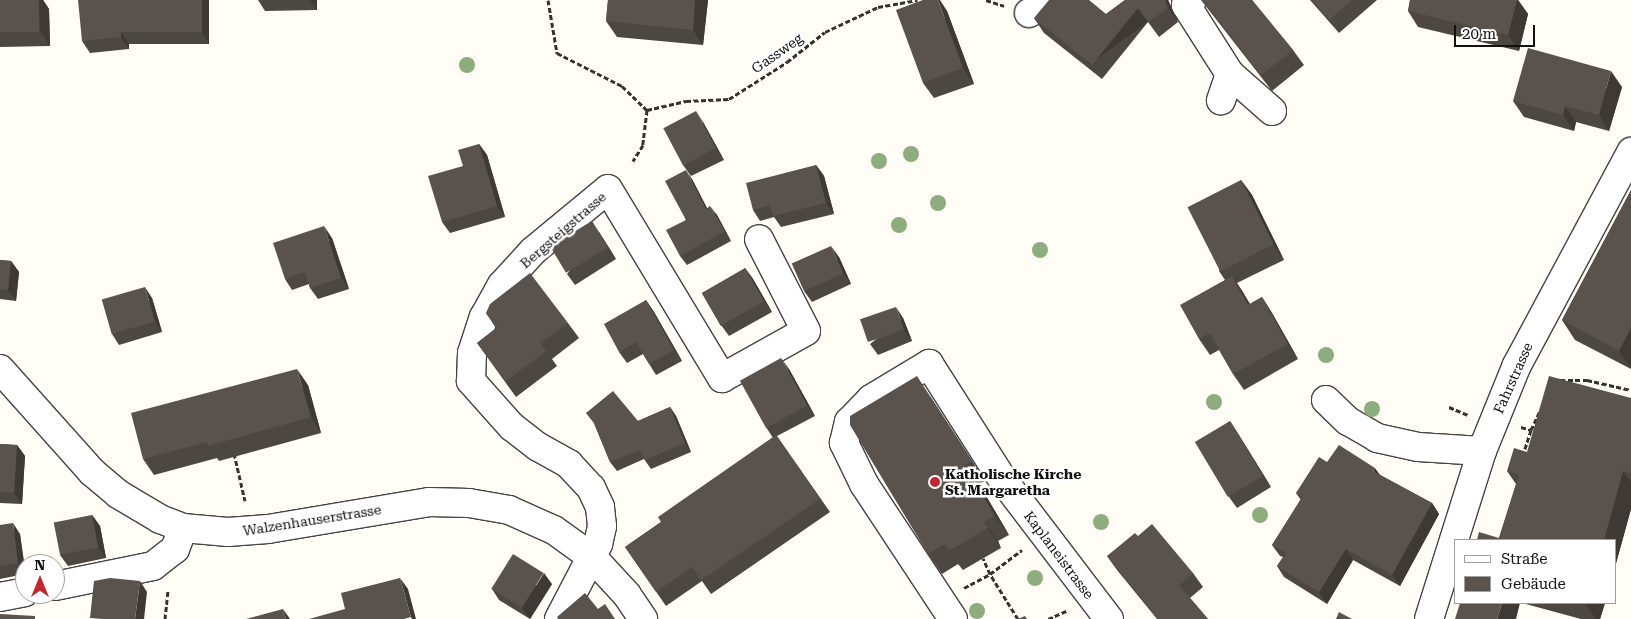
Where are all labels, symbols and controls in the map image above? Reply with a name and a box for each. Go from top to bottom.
scale bar [1456,15,1537,47]
text: 20 m [1462,25,1496,43]
street label: Gassweg [748,29,806,77]
street label: Bergsteigstrasse [517,188,609,272]
street label: Fahrstrasse [1490,340,1536,416]
place label: Katholische Kirche St. Margaretha [945,466,1081,498]
marker: Katholische Kirche St. Margaretha [929,476,941,488]
street label: Walzenhauserstrasse [242,501,382,539]
street label: Kaplaneistrasse [1020,508,1098,602]
legend [1454,539,1616,604]
text: Straße [1501,550,1548,568]
north arrow [15,554,65,604]
text: N [35,557,45,573]
text: Gebäude [1501,575,1566,593]

